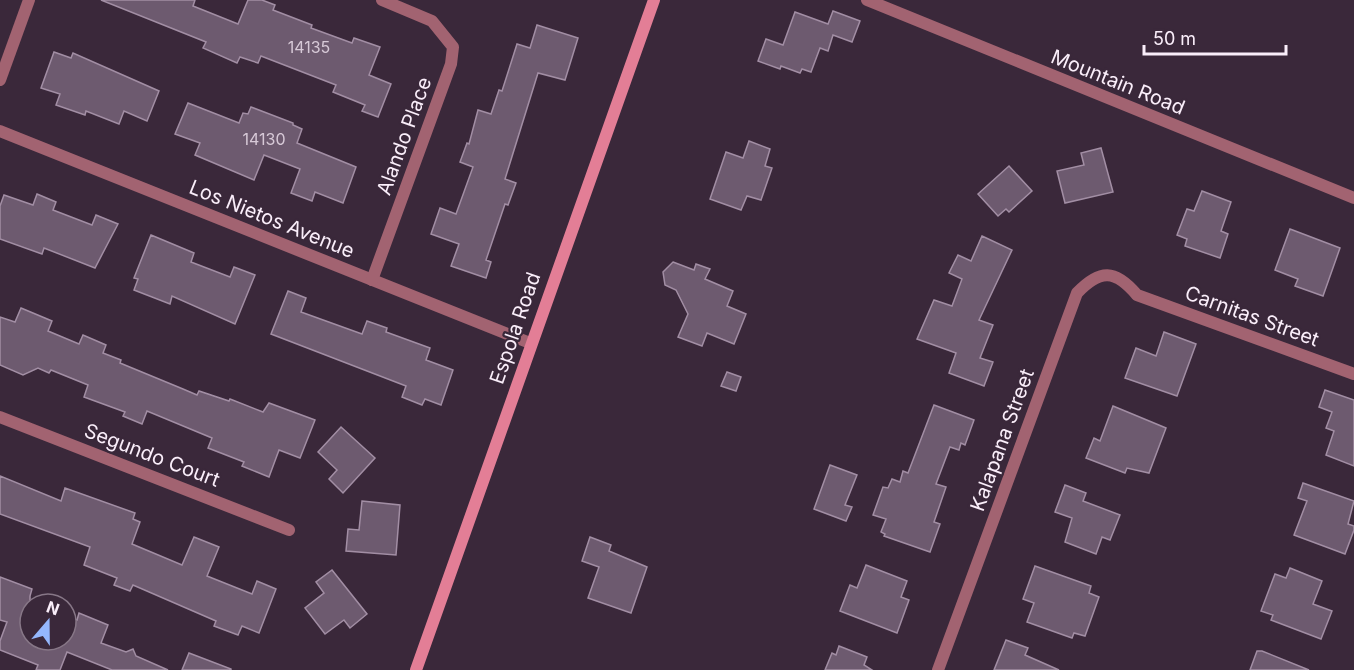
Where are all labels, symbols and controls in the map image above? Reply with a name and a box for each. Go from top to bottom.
scale bar [1144,18,1286,56]
text: 50 m [1153,28,1196,49]
house number: 14135 [288,37,330,57]
street label: Mountain Road [1048,44,1188,120]
street label: Alando Place [372,74,436,198]
house number: 14130 [242,129,286,149]
street label: Los Nietos Avenue [186,175,358,263]
street label: Espola Road [485,269,545,387]
street label: Carnitas Street [1182,281,1323,352]
street label: Kalapana Street [965,365,1039,514]
street label: Segundo Court [81,418,224,492]
north arrow [18,592,78,652]
text: N [44,596,62,619]

